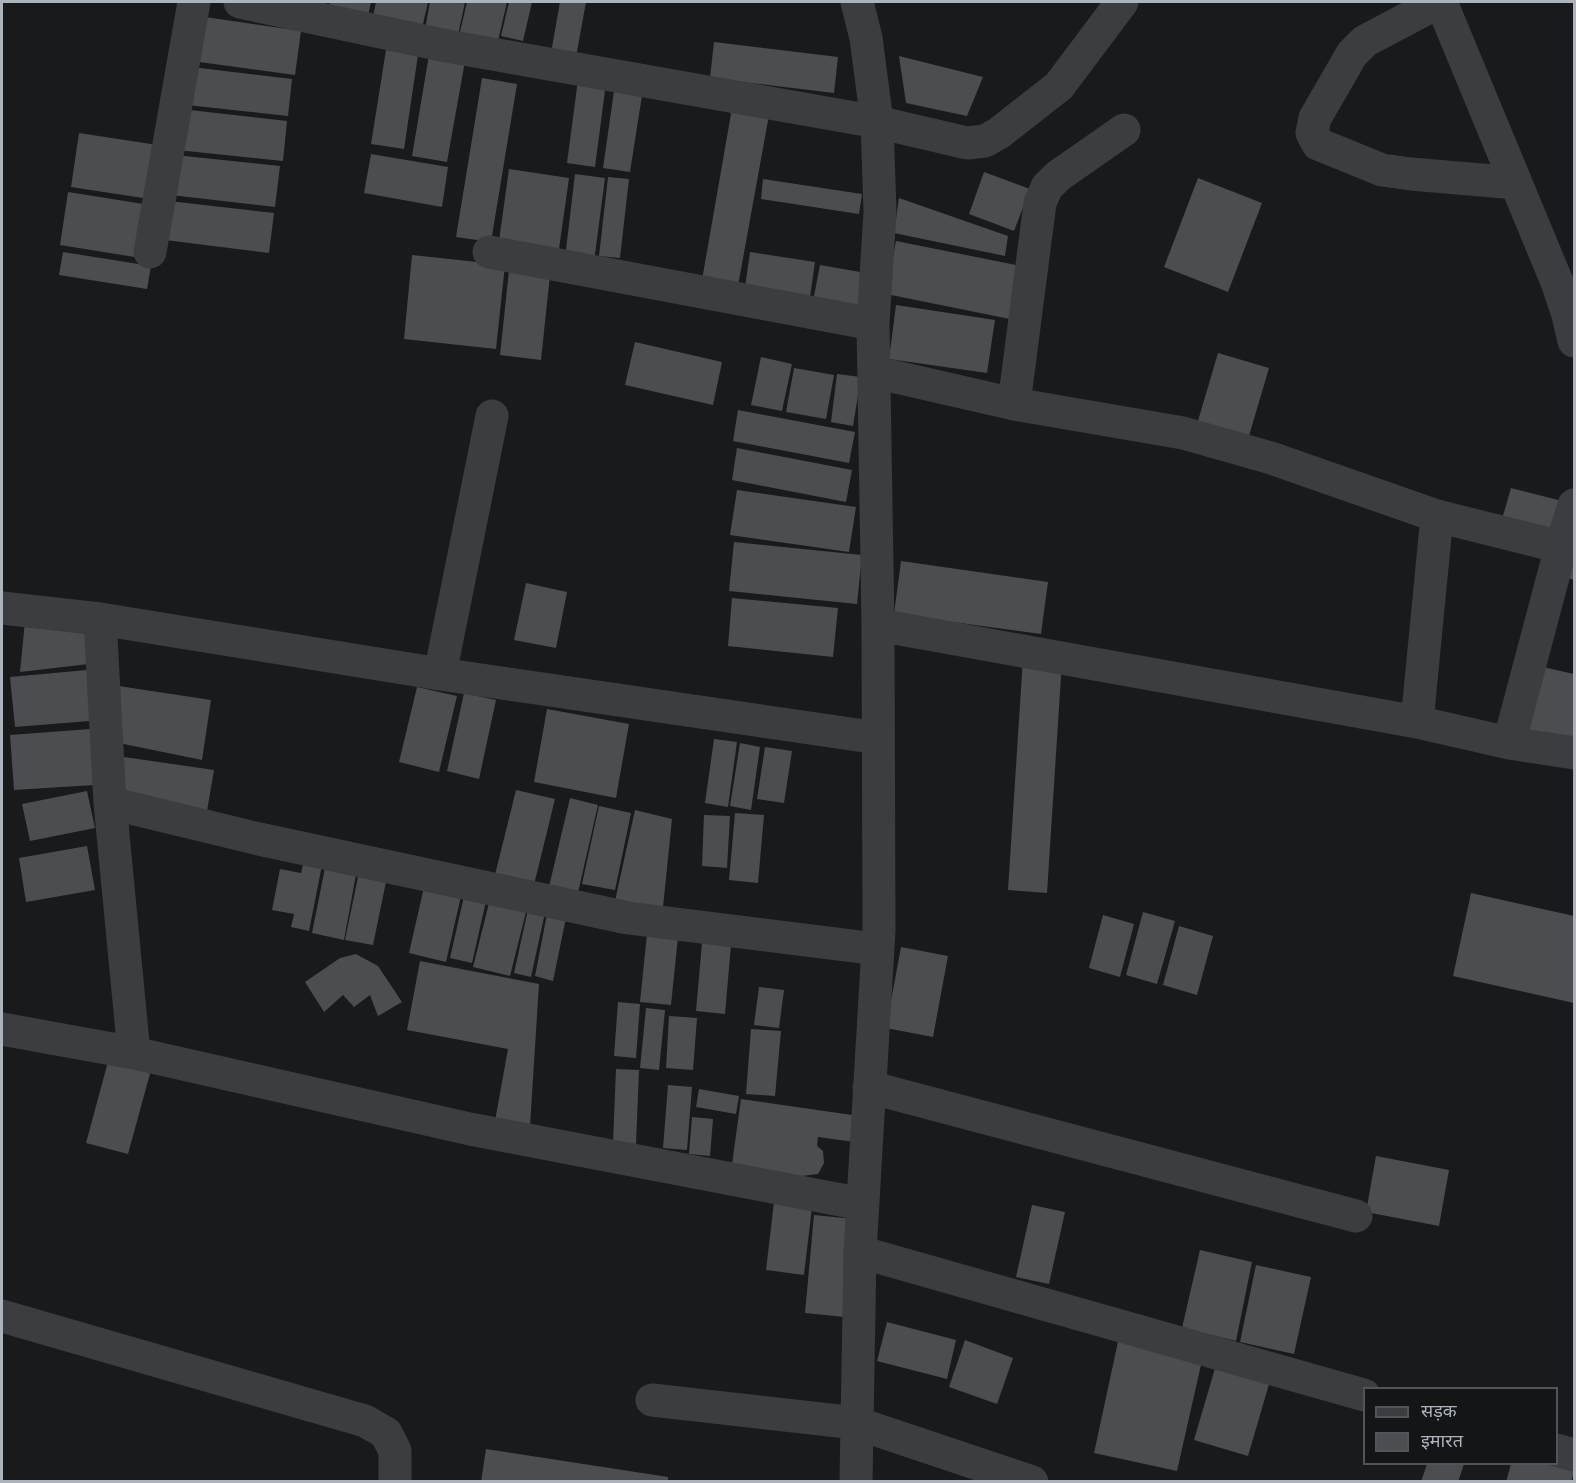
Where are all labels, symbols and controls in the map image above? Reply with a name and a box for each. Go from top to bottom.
legend [1363,1387,1558,1465]
text: सड़क [1421,1401,1457,1421]
text: इमारत [1421,1431,1463,1451]

